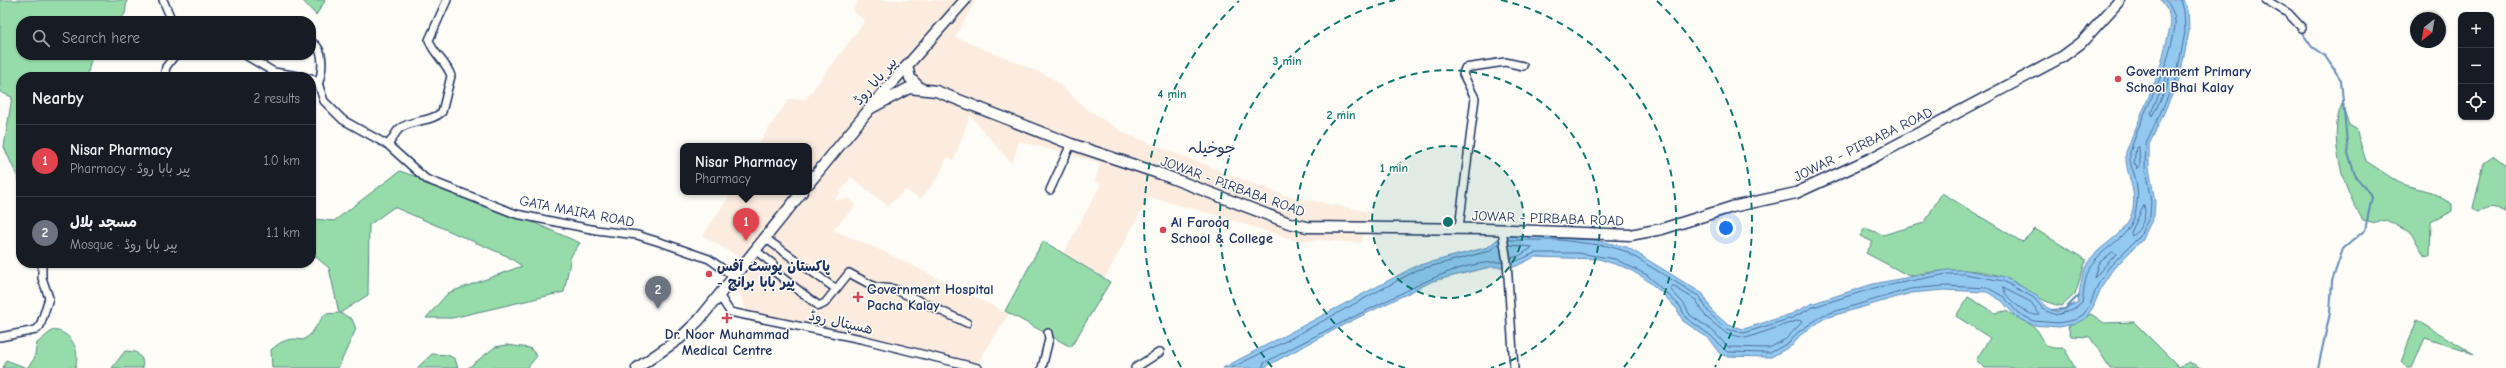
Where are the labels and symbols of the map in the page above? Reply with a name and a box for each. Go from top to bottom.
north arrow [2410,12,2446,48]
street label: پیر بابا روڈ [850,54,902,109]
text: 3 min [1272,54,1302,68]
place label: Government Primary School Bhai Kalay [2126,63,2252,96]
marker: Government Primary School Bhai Kalay [2113,74,2123,84]
text: 4 min [1158,87,1186,101]
street label: JOWAR - PIRBABA ROAD [1791,103,1936,185]
text: 2 min [1326,108,1356,122]
district label: جوخیلہ [1188,139,1236,158]
street label: JOWAR - PIRBABA ROAD [1158,152,1307,221]
text: 1 min [1380,161,1408,175]
street label: GATA MAIRA ROAD [518,192,636,231]
street label: JOWAR - PIRBABA ROAD [1472,207,1625,230]
pin: 1 [733,208,759,241]
place label: Al Farooq School & College [1171,214,1273,247]
centre of rings [1441,215,1455,229]
your location [1716,218,1736,238]
marker: Al Farooq School & College [1158,225,1168,235]
place label: پاکستان پوسٹ آفس - پیر بابا برانچ [717,258,830,291]
marker: پاکستان پوسٹ آفس - پیر بابا برانچ [704,269,714,279]
pin: 2 [645,276,671,309]
place label: Government Hospital Pacha Kalay [867,281,994,314]
marker: Government Hospital Pacha Kalay [852,291,864,303]
street label: ھسپتال روڈ [807,307,875,339]
marker: Dr. Noor Muhammad Medical Centre [721,312,733,324]
place label: Dr. Noor Muhammad Medical Centre [665,326,789,359]

